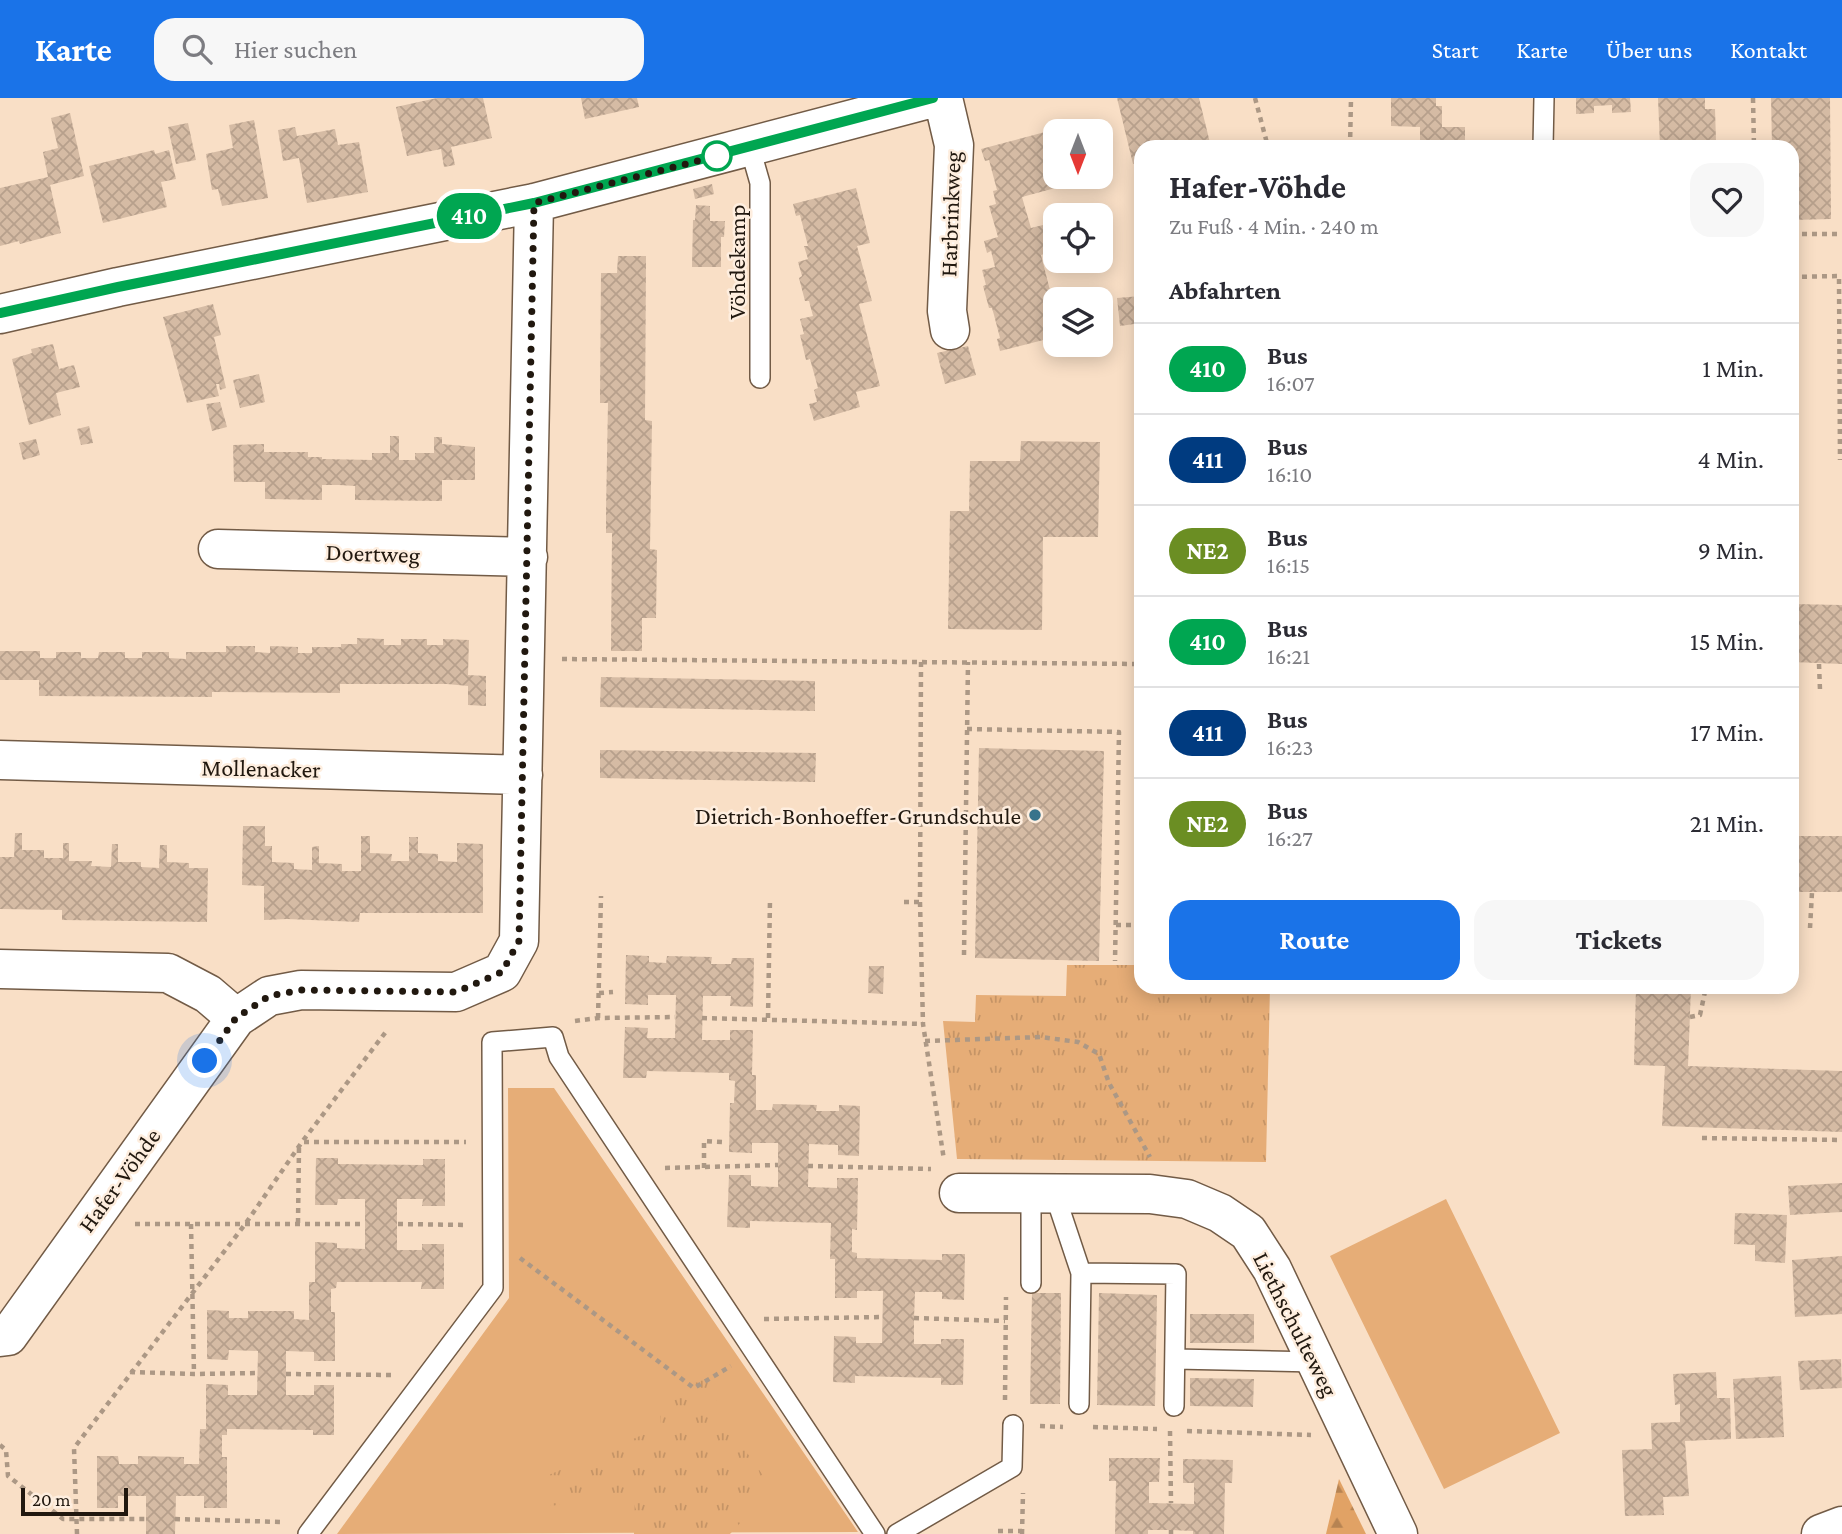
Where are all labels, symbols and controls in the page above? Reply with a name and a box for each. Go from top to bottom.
search box [154,18,644,81]
icon: search [178,30,216,68]
text: Karte [35,31,112,68]
text: Hier suchen [234,35,357,64]
text: Start [1432,36,1478,63]
text: Karte [1516,36,1568,63]
text: Über uns [1606,36,1692,63]
text: Kontakt [1730,36,1807,63]
north arrow [1043,119,1113,189]
map controls [1043,119,1113,357]
unlabelled marker [702,141,732,171]
street label: Harbrinkweg [934,150,966,277]
button: heart [1690,163,1764,237]
text: Hafer-Vöhde [1169,168,1346,205]
line badge: 410 [429,193,509,239]
text: 410 [451,202,487,229]
button: locate [1043,203,1113,273]
street label: Vöhdekamp [723,205,750,319]
text: Zu Fuß · 4 Min. · 240 m [1169,213,1379,239]
text: Abfahrten [1169,276,1281,305]
button: layers [1043,287,1113,357]
text: Bus [1267,341,1308,370]
text: 1 Min. [1702,354,1764,383]
text: 410 [1189,355,1226,382]
text: 16:07 [1267,370,1315,396]
text: Bus [1267,432,1308,461]
text: 4 Min. [1698,445,1764,474]
text: 411 [1192,446,1223,473]
text: 16:10 [1267,461,1312,487]
text: Bus [1267,523,1308,552]
text: 9 Min. [1698,536,1764,565]
text: NE2 [1186,537,1229,564]
street label: Doertweg [325,538,421,568]
text: 16:15 [1267,552,1310,578]
text: Bus [1267,614,1308,643]
text: 15 Min. [1690,627,1764,656]
text: 410 [1189,628,1226,655]
text: 16:21 [1267,643,1310,669]
text: Bus [1267,705,1308,734]
text: 17 Min. [1690,718,1764,747]
text: 411 [1192,719,1223,746]
text: 16:23 [1267,734,1313,760]
street label: Mollenacker [201,753,321,783]
text: Bus [1267,796,1308,825]
place label: Dietrich-Bonhoeffer-Grundschule [695,802,1021,829]
marker: Dietrich-Bonhoeffer-Grundschule [1027,807,1043,823]
text: 21 Min. [1690,809,1764,838]
text: NE2 [1186,810,1229,837]
text: 16:27 [1267,825,1313,851]
button: Route [1169,900,1460,980]
button: Tickets [1474,900,1764,980]
your location [187,1043,222,1078]
street label: Hafer-Vöhde [72,1123,166,1237]
street label: Liethschulteweg [1248,1247,1344,1401]
scale bar [21,1485,128,1517]
text: 20 m [32,1489,71,1510]

